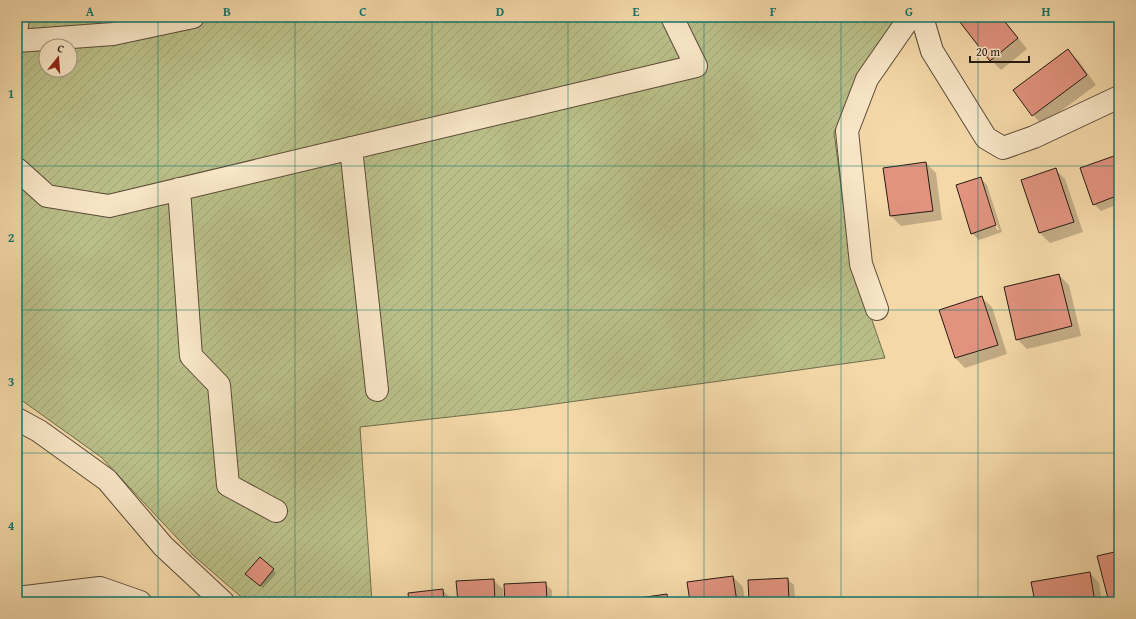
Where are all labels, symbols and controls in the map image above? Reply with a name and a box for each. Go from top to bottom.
text: A [86,2,95,21]
text: B [223,2,231,21]
text: C [359,2,367,21]
text: D [496,2,504,21]
text: E [633,2,640,21]
text: F [770,2,777,21]
text: G [905,2,913,21]
text: H [1041,2,1051,21]
north arrow [38,38,78,78]
scale bar [970,38,1029,64]
text: С [56,40,66,57]
text: 20 m [976,43,1000,60]
text: 1 [8,84,14,103]
text: 2 [8,228,15,247]
text: 3 [8,372,14,391]
text: 4 [8,516,15,535]

